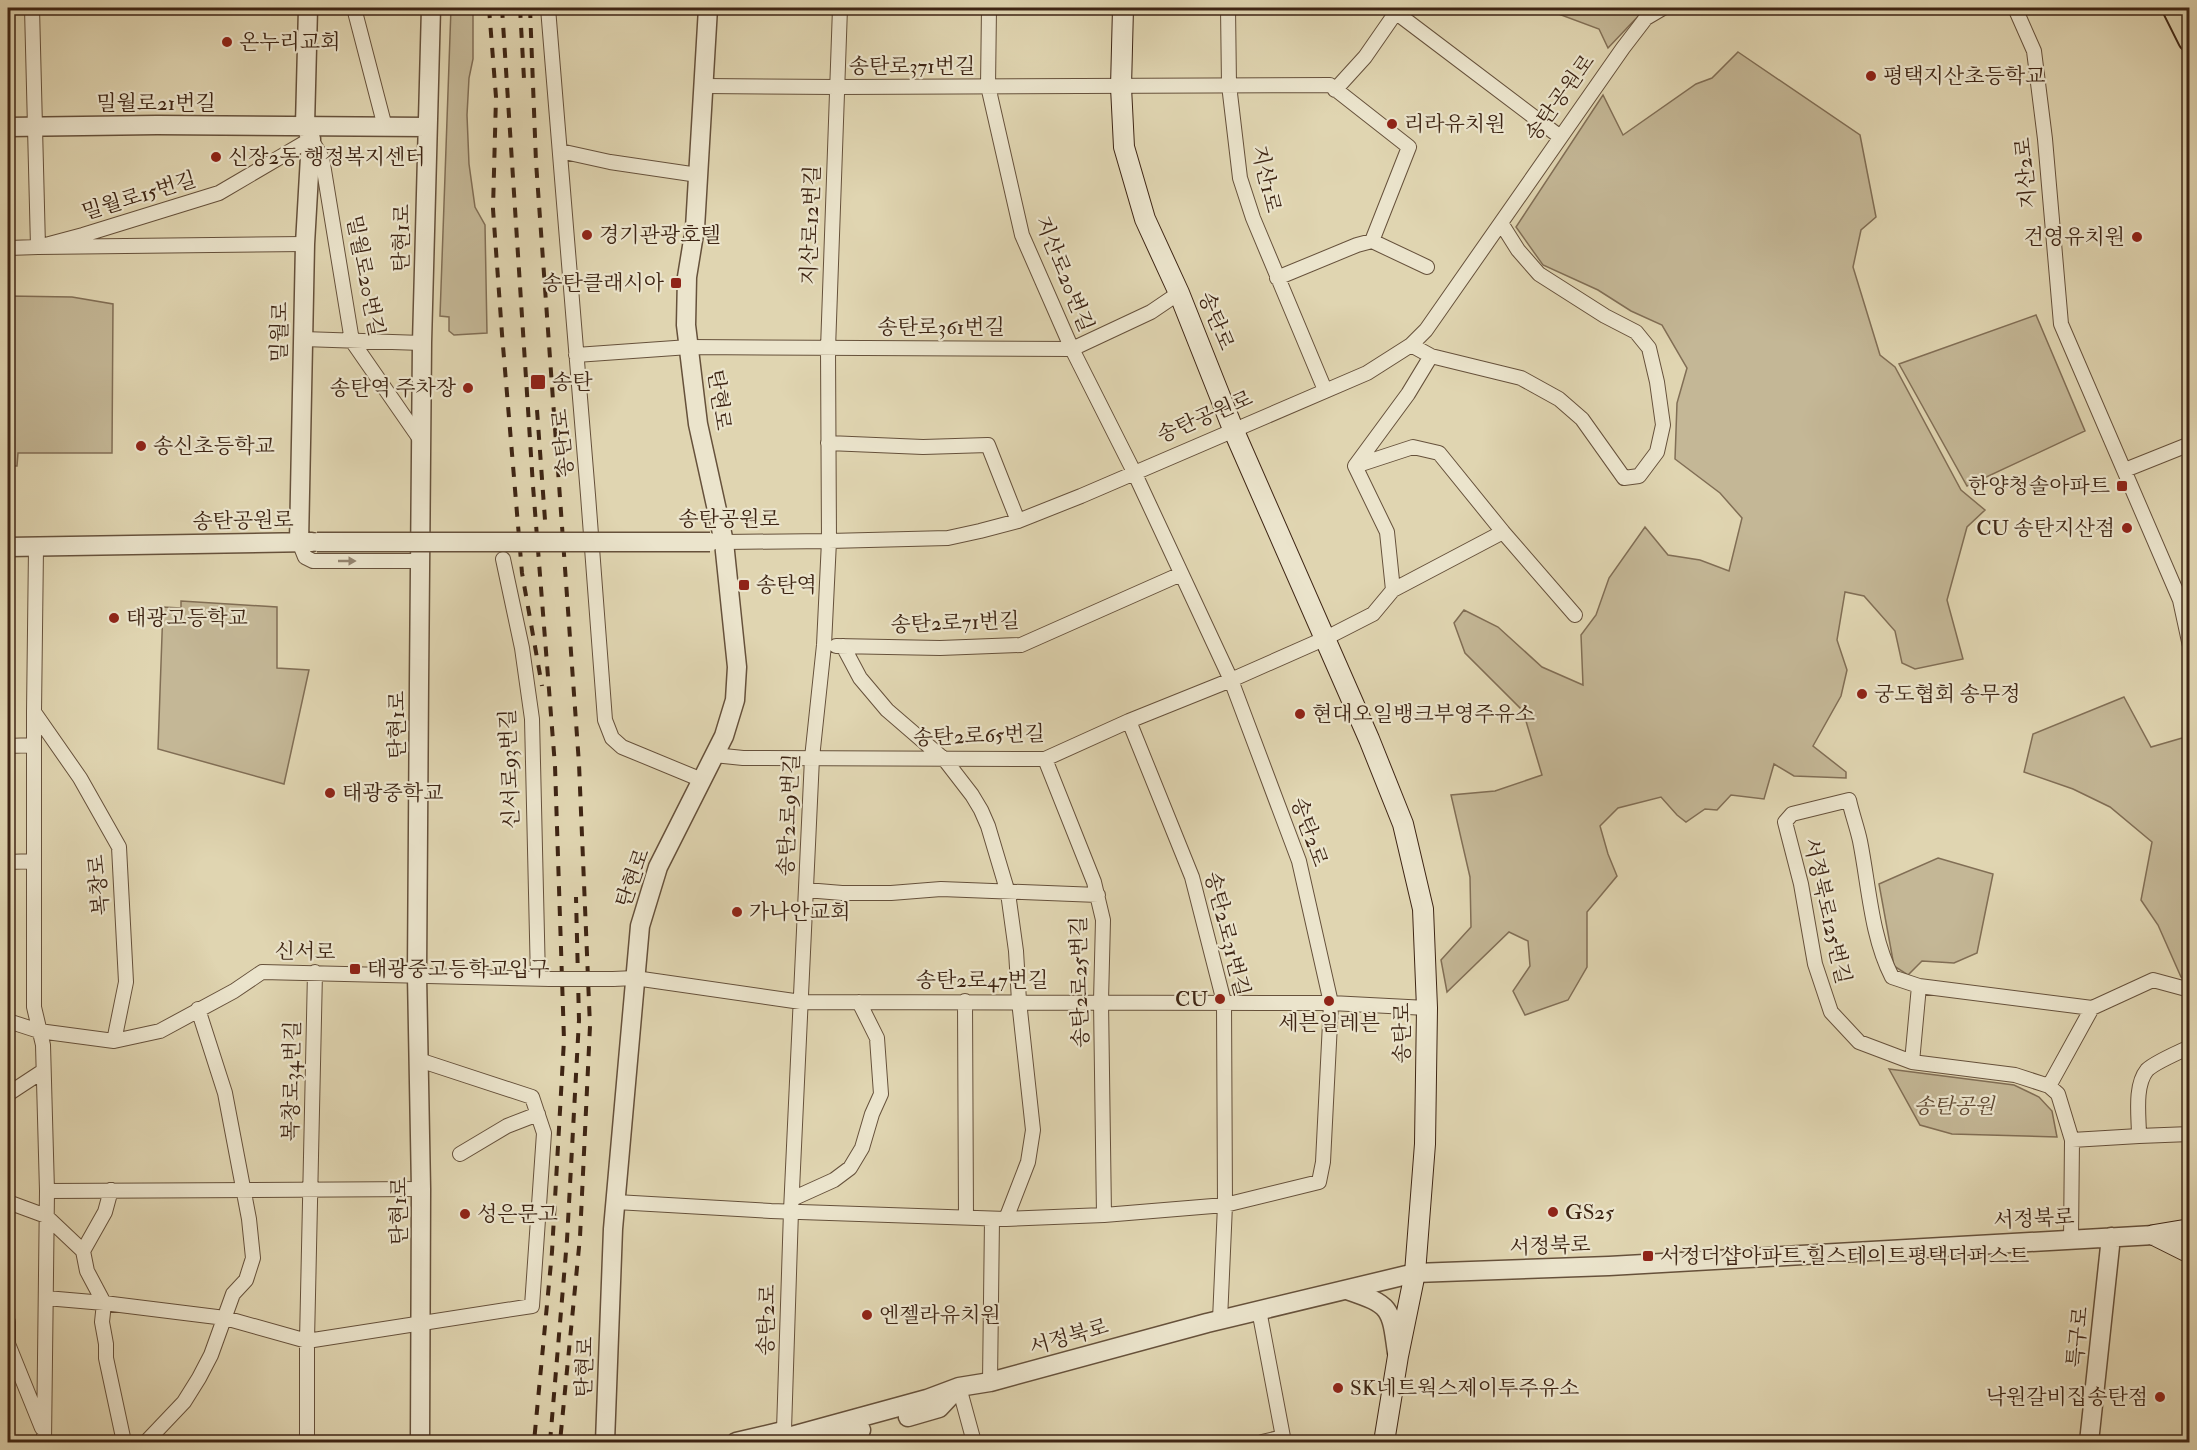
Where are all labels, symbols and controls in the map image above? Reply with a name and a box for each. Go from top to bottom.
place label: 온누리교회 [239,29,340,56]
marker: 온누리교회 [220,35,234,49]
street label: 송탄공원로 [1519,49,1601,147]
street label: 송탄로371번길 [849,53,975,80]
place label: 평택지산초등학교 [1883,63,2045,90]
marker: 평택지산초등학교 [1864,69,1878,83]
street label: 밀월로21번길 [96,90,216,117]
place label: 리라유치원 [1404,111,1505,138]
marker: 리라유치원 [1385,117,1399,131]
street label: 지산2로 [2009,136,2043,210]
street label: 지산1로 [1245,143,1287,215]
place label: 신장2동 행정복지센터 [228,144,426,171]
marker: 신장2동 행정복지센터 [209,150,223,164]
street label: 지산로12번길 [795,165,827,285]
street label: 밀월로15번길 [79,166,199,226]
street label: 탄현1로 [388,204,416,272]
street label: 지산로20번길 [1028,212,1100,336]
street label: 밀월로20번길 [340,213,390,339]
place label: 경기관광호텔 [599,222,721,249]
place label: 건영유치원 [2024,224,2125,251]
marker: 경기관광호텔 [580,228,594,242]
marker: 건영유치원 [2130,230,2144,244]
place label: 송탄클래시아 [542,270,665,297]
marker: 송탄클래시아 [669,276,683,290]
street label: 송탄로 [1192,288,1240,354]
street label: 밀월로 [266,301,294,363]
street label: 송탄로361번길 [877,314,1005,341]
street label: 탄현로 [701,368,737,432]
place label: 송탄 [552,369,593,396]
marker: 송탄 [529,373,547,391]
place label: 송탄역 주차장 [330,375,457,402]
marker: 송탄역 주차장 [461,381,475,395]
street label: 송탄공원로 [1153,385,1257,449]
street label: 송탄1로 [547,408,579,478]
place label: 송신초등학교 [153,433,275,460]
marker: 송신초등학교 [134,439,148,453]
place label: 한양청솔아파트 [1968,473,2110,500]
marker: 한양청솔아파트 [2115,479,2129,493]
street label: 송탄공원로 [678,506,780,533]
street label: 송탄공원로 [192,507,294,535]
place label: CU 송탄지산점 [1976,515,2115,542]
marker: CU 송탄지산점 [2120,521,2134,535]
one-way arrow [337,556,356,566]
place label: 송탄역 [756,572,817,599]
marker: 송탄역 [737,578,751,592]
place label: 태광고등학교 [126,605,248,632]
street label: 송탄2로71번길 [890,607,1020,639]
marker: 태광고등학교 [107,611,121,625]
place label: 궁도협회 송무정 [1874,681,2020,708]
marker: 궁도협회 송무정 [1855,687,1869,701]
street label: 탄현1로 [384,691,411,759]
place label: 현대오일뱅크부영주유소 [1312,701,1535,728]
marker: 현대오일뱅크부영주유소 [1293,707,1307,721]
street label: 신서로93번길 [494,708,526,830]
street label: 송탄2로65번길 [913,720,1045,752]
street label: 송탄2로9번길 [772,753,806,877]
place label: 태광중학교 [342,780,443,807]
marker: 태광중학교 [323,786,337,800]
street label: 송탄2로 [1285,794,1333,870]
street label: 서정북로125번길 [1797,835,1857,987]
street label: 탄현로 [610,845,656,911]
street label: 복창로 [83,854,115,916]
street label: 송탄2로31번길 [1198,869,1256,999]
place label: 가나안교회 [749,899,850,926]
marker: 가나안교회 [730,905,744,919]
street label: 송탄2로25번길 [1065,916,1095,1048]
street label: 신서로 [274,938,336,966]
place label: 태광중고등학교입구 [367,956,550,983]
marker: 태광중고등학교입구 [348,962,362,976]
street label: 송탄2로47번길 [916,967,1048,994]
place label: CU [1175,986,1208,1013]
marker: CU [1213,992,1227,1006]
marker: 세븐일레븐 [1322,994,1336,1008]
street label: 송탄로 [1389,1003,1416,1063]
place label: 세븐일레븐 [1278,1010,1380,1037]
street label: 복창로34번길 [277,1020,307,1142]
park label: 송탄공원 [1913,1093,1996,1120]
street label: 탄현1로 [386,1177,413,1245]
place label: GS25 [1565,1199,1615,1226]
place label: 성은문고 [477,1201,558,1228]
street label: 서정북로 [1993,1203,2075,1235]
marker: GS25 [1546,1205,1560,1219]
marker: 성은문고 [458,1207,472,1221]
street label: 서정북로 [1509,1231,1591,1261]
place label: 서정더샵아파트.힐스테이트평택더퍼스트 [1660,1243,2029,1270]
marker: 서정더샵아파트.힐스테이트평택더퍼스트 [1641,1249,1655,1263]
street label: 송탄2로 [752,1284,782,1356]
place label: 엔젤라유치원 [879,1302,1001,1329]
street label: 특구로 [2061,1305,2095,1369]
marker: 엔젤라유치원 [860,1308,874,1322]
street label: 서정북로 [1026,1313,1112,1361]
street label: 탄현로 [570,1336,600,1398]
place label: SK네트웍스제이투주유소 [1350,1375,1579,1402]
marker: SK네트웍스제이투주유소 [1331,1381,1345,1395]
place label: 낙원갈비집송탄점 [1986,1384,2148,1411]
marker: 낙원갈비집송탄점 [2153,1390,2167,1404]

